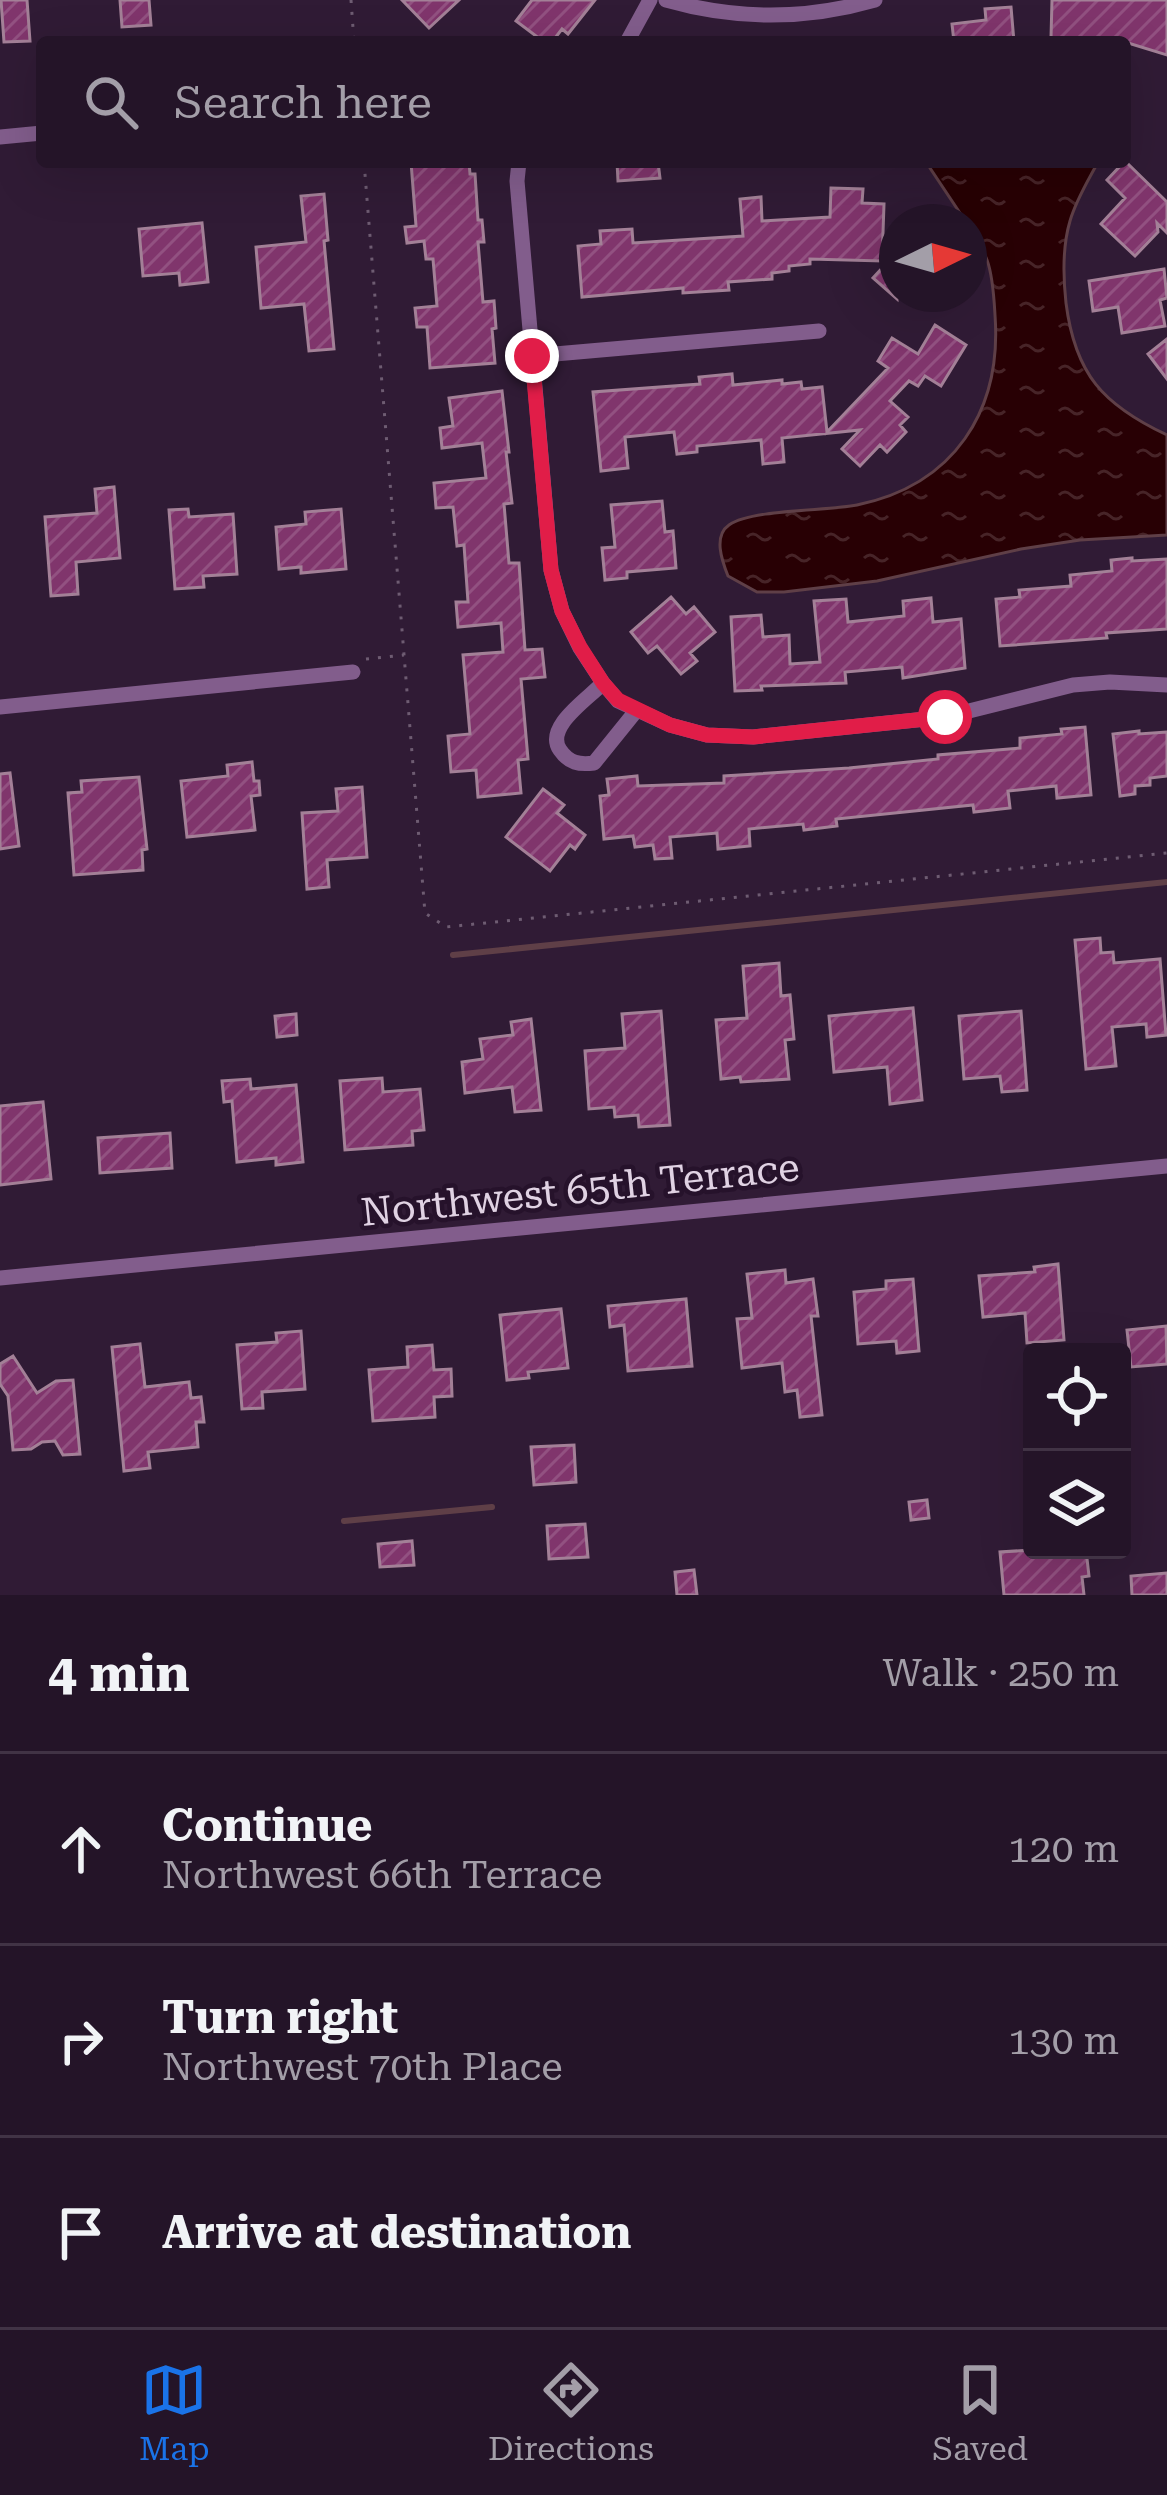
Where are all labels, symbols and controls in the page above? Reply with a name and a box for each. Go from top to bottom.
search box [36,36,1131,168]
icon: search [78,69,144,135]
text: Search here [174,76,432,129]
north arrow [879,204,987,312]
route end [505,329,559,383]
route start [918,690,972,744]
street label: Northwest 65th Terrace [359,1144,802,1236]
map controls [1023,1343,1131,1559]
button: locate [1023,1343,1131,1451]
button: layers [1023,1451,1131,1559]
text: 4 min [48,1644,190,1703]
text: Walk · 250 m [883,1650,1119,1696]
text: Continue [162,1799,373,1852]
icon: ahead [48,1816,114,1882]
text: 120 m [1008,1826,1119,1872]
text: Northwest 66th Terrace [162,1852,602,1898]
text: Turn right [162,1991,398,2044]
icon: right [48,2008,114,2074]
text: 130 m [1008,2018,1119,2064]
text: Northwest 70th Place [162,2044,563,2090]
icon: arrive [48,2200,114,2266]
text: Arrive at destination [162,2206,631,2259]
tab: Map [139,2357,210,2468]
tab: Directions [488,2357,654,2468]
tab: Saved [932,2357,1028,2468]

